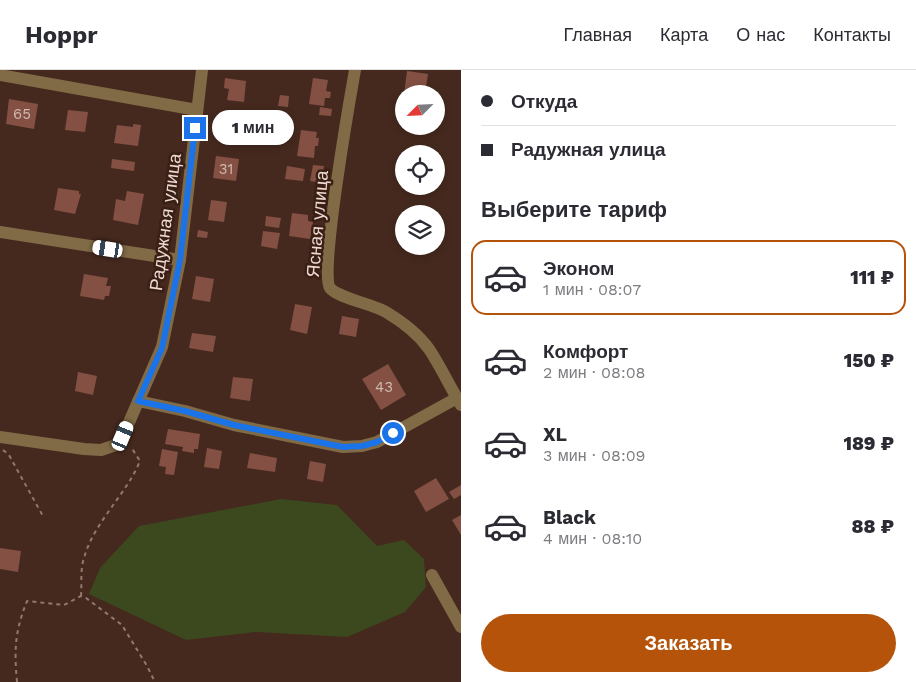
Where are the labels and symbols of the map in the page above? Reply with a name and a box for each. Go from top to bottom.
north arrow [395,85,445,135]
house number: 65 [13,105,31,123]
callout: 1 мин [212,110,295,146]
route end [184,117,206,139]
street label: Радужная улица [145,151,185,292]
house number: 31 [219,160,233,178]
street label: Ясная улица [302,169,332,278]
car [92,239,123,259]
house number: 43 [375,378,393,396]
car [110,419,135,453]
route start [382,422,404,444]

